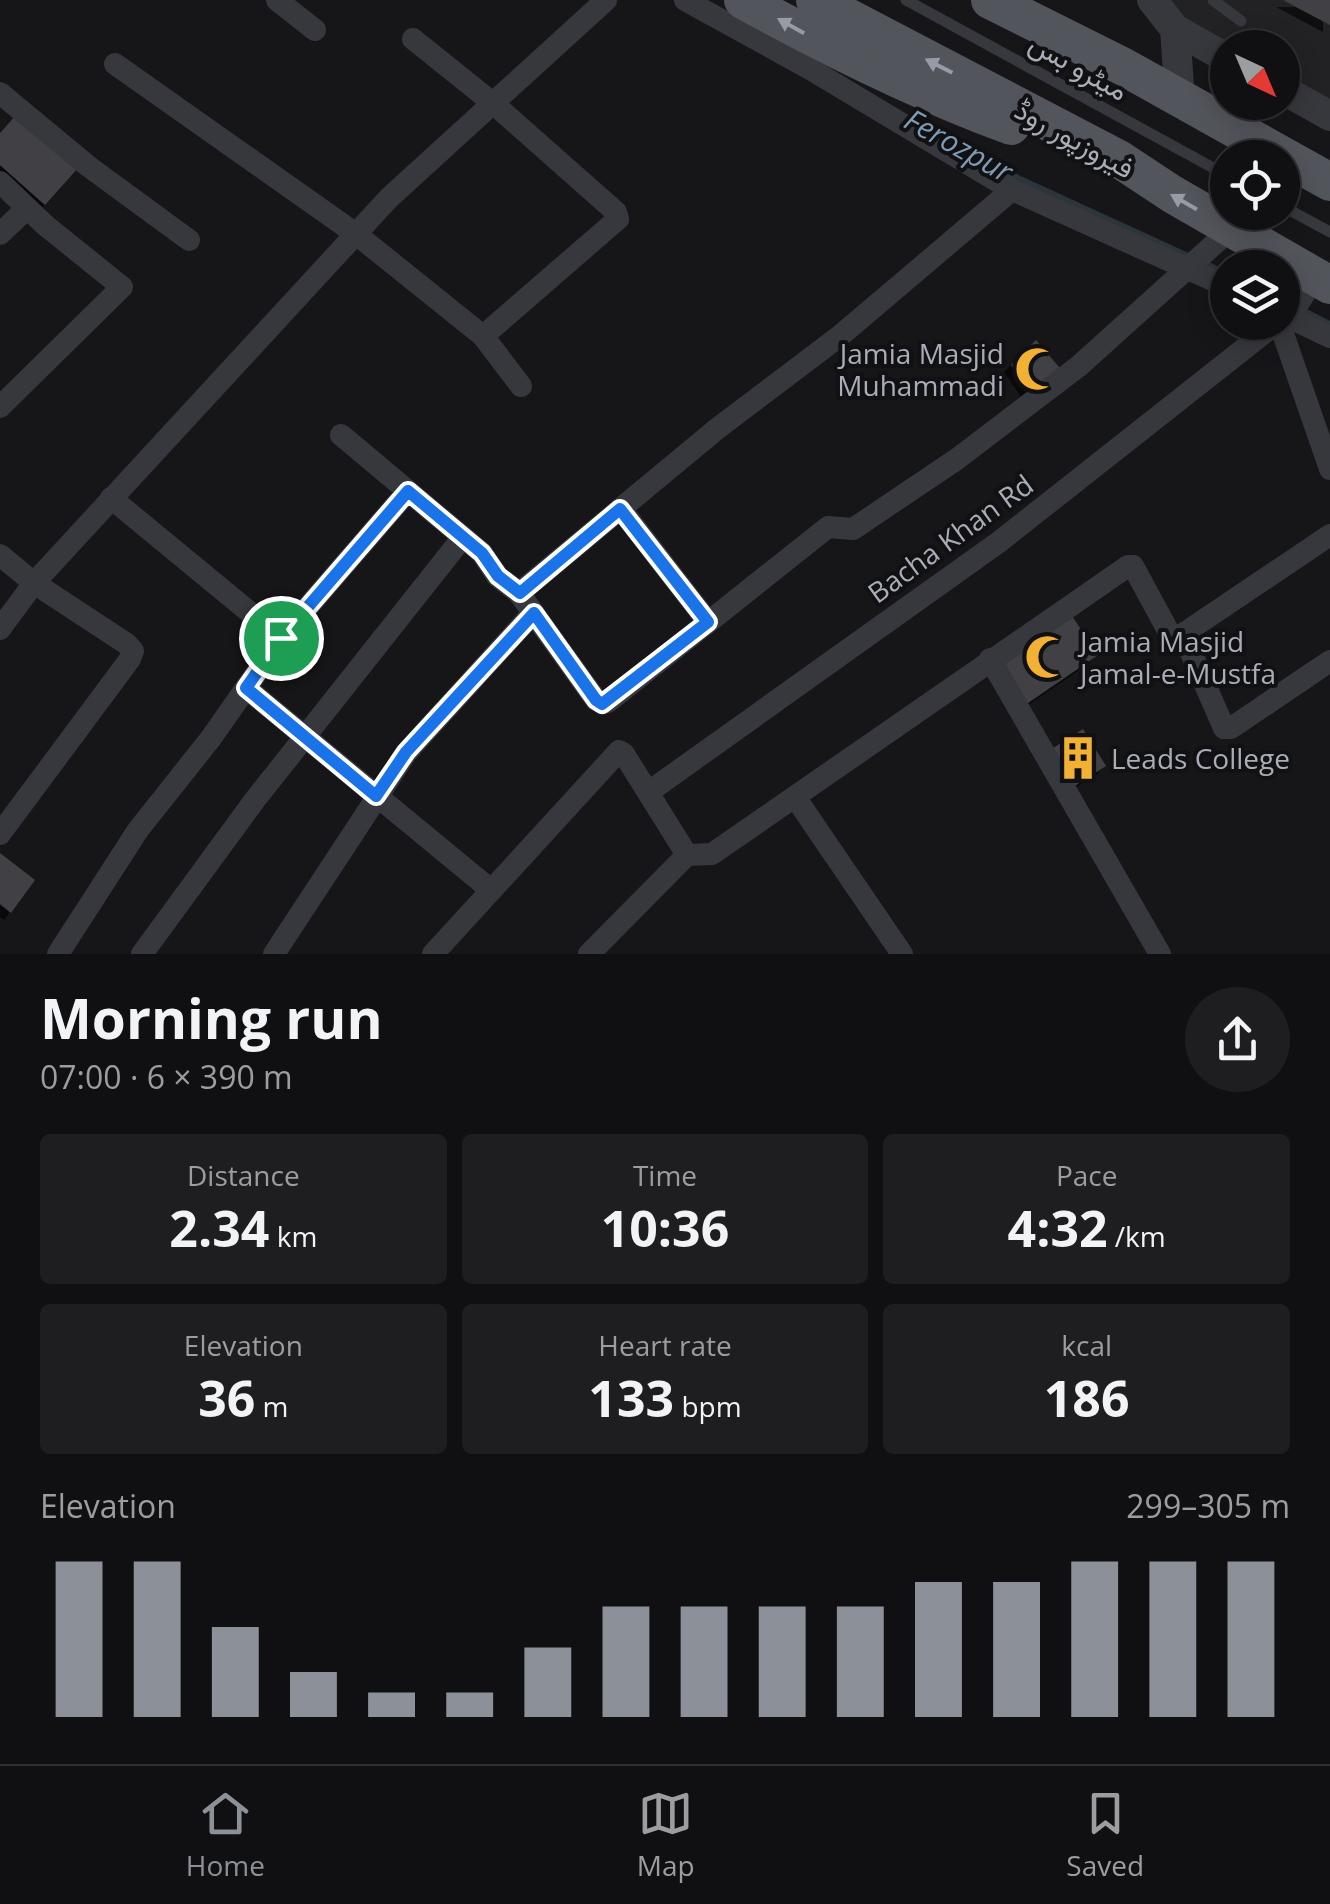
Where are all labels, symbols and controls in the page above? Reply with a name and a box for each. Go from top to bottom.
one-way arrow [776,18,805,35]
street label: میٹرو بس [1023,23,1135,109]
north arrow [1210,30,1300,120]
map controls [1210,30,1300,340]
one-way arrow [925,58,954,75]
street label: فیروزپور روڈ [1008,90,1141,187]
water label: Ferozpur [898,99,1021,192]
button: locate [1210,140,1300,230]
one-way arrow [1170,194,1199,211]
button: layers [1210,250,1300,340]
place label: Jamia Masjid Muhammadi [837,334,1004,404]
mosque icon: Jamia Masjid Muhammadi [1013,345,1061,393]
street label: Bacha Khan Rd [860,465,1040,611]
pin [239,596,324,681]
icon: arrive [254,611,309,666]
place label: Jamia Masjid Jamal-e-Mustfa [1077,622,1276,692]
mosque icon: Jamia Masjid Jamal-e-Mustfa [1023,633,1071,681]
building icon: Leads College [1054,734,1102,782]
place label: Leads College [1111,739,1290,777]
text: Morning run [40,980,383,1055]
button: share [1185,987,1290,1092]
text: 07:00 · 6 × 390 m [40,1055,293,1098]
text: Distance [187,1156,300,1194]
text: Time [633,1156,697,1194]
text: Pace [1056,1156,1117,1194]
text: 2.34 [169,1194,269,1262]
text: 10:36 [601,1194,729,1262]
text: 4:32 [1008,1194,1108,1262]
text: km [269,1217,317,1255]
text: /km [1108,1217,1166,1255]
text: Elevation [184,1326,303,1364]
text: Heart rate [598,1326,732,1364]
text: kcal [1061,1326,1112,1364]
text: 36 [198,1364,255,1432]
text: 133 [588,1364,674,1432]
text: 186 [1044,1364,1130,1432]
text: m [255,1387,289,1425]
text: bpm [674,1387,742,1425]
text: Elevation [40,1484,176,1527]
text: 299–305 m [1126,1484,1290,1527]
tab: Home [186,1786,265,1884]
tab: Map [637,1786,695,1884]
tab: Saved [1066,1786,1144,1884]

